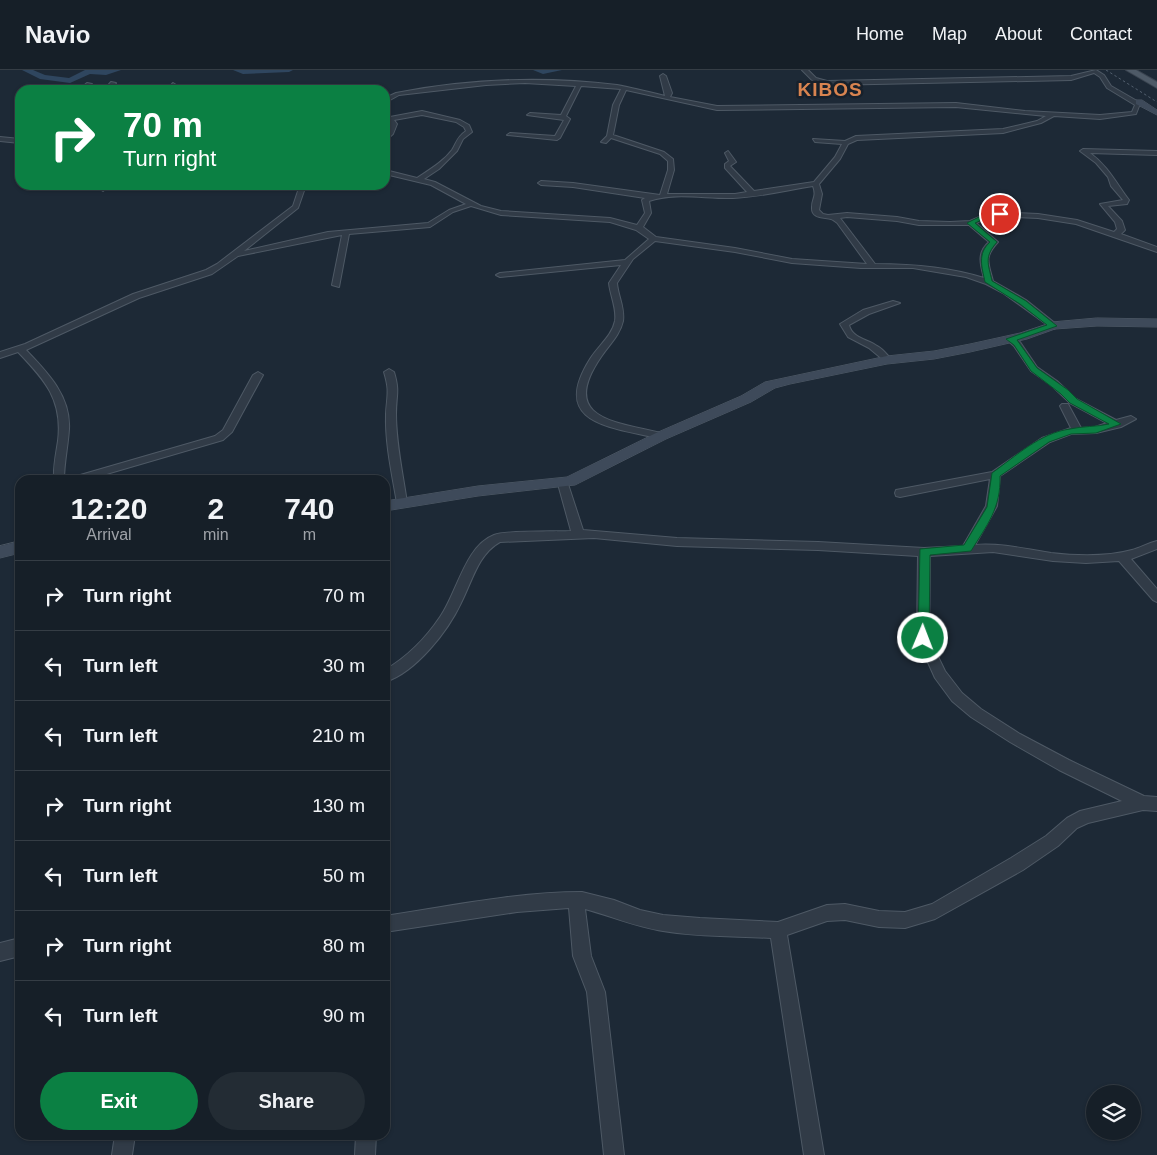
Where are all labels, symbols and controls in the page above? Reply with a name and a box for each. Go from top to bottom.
text: Navio [25,21,90,48]
text: Home [856,24,904,44]
text: Map [932,24,967,44]
text: About [995,24,1042,44]
text: Contact [1070,24,1132,44]
district label: KIBOS [797,79,863,100]
icon: right [40,105,105,170]
text: 70 m [123,105,203,144]
text: Turn right [123,146,216,171]
pin [979,193,1021,235]
icon: arrive [986,200,1014,228]
text: 12:20 [71,492,147,525]
text: 2 [207,492,224,525]
text: 740 [284,492,334,525]
text: Arrival [86,526,132,543]
text: min [203,526,229,543]
text: m [303,526,316,543]
icon: right [40,582,68,610]
text: Turn right [83,585,171,606]
text: 70 m [323,585,365,606]
position arrow [896,611,948,663]
icon: left [40,652,68,680]
text: Turn left [83,655,158,676]
text: 30 m [323,655,365,676]
icon: left [40,722,68,750]
text: Turn left [83,725,158,746]
text: 210 m [312,725,365,746]
icon: right [40,792,68,820]
text: Turn right [83,795,171,816]
text: 130 m [312,795,365,816]
icon: left [40,862,68,890]
text: Turn left [83,865,158,886]
text: 50 m [323,865,365,886]
icon: right [40,932,68,960]
text: Turn right [83,935,171,956]
text: 80 m [323,935,365,956]
icon: left [40,1002,68,1030]
text: Turn left [83,1005,158,1026]
text: 90 m [323,1005,365,1026]
button: Exit [40,1072,198,1130]
button: Share [208,1072,365,1130]
map controls [1086,1085,1141,1140]
button: layers [1086,1085,1141,1140]

